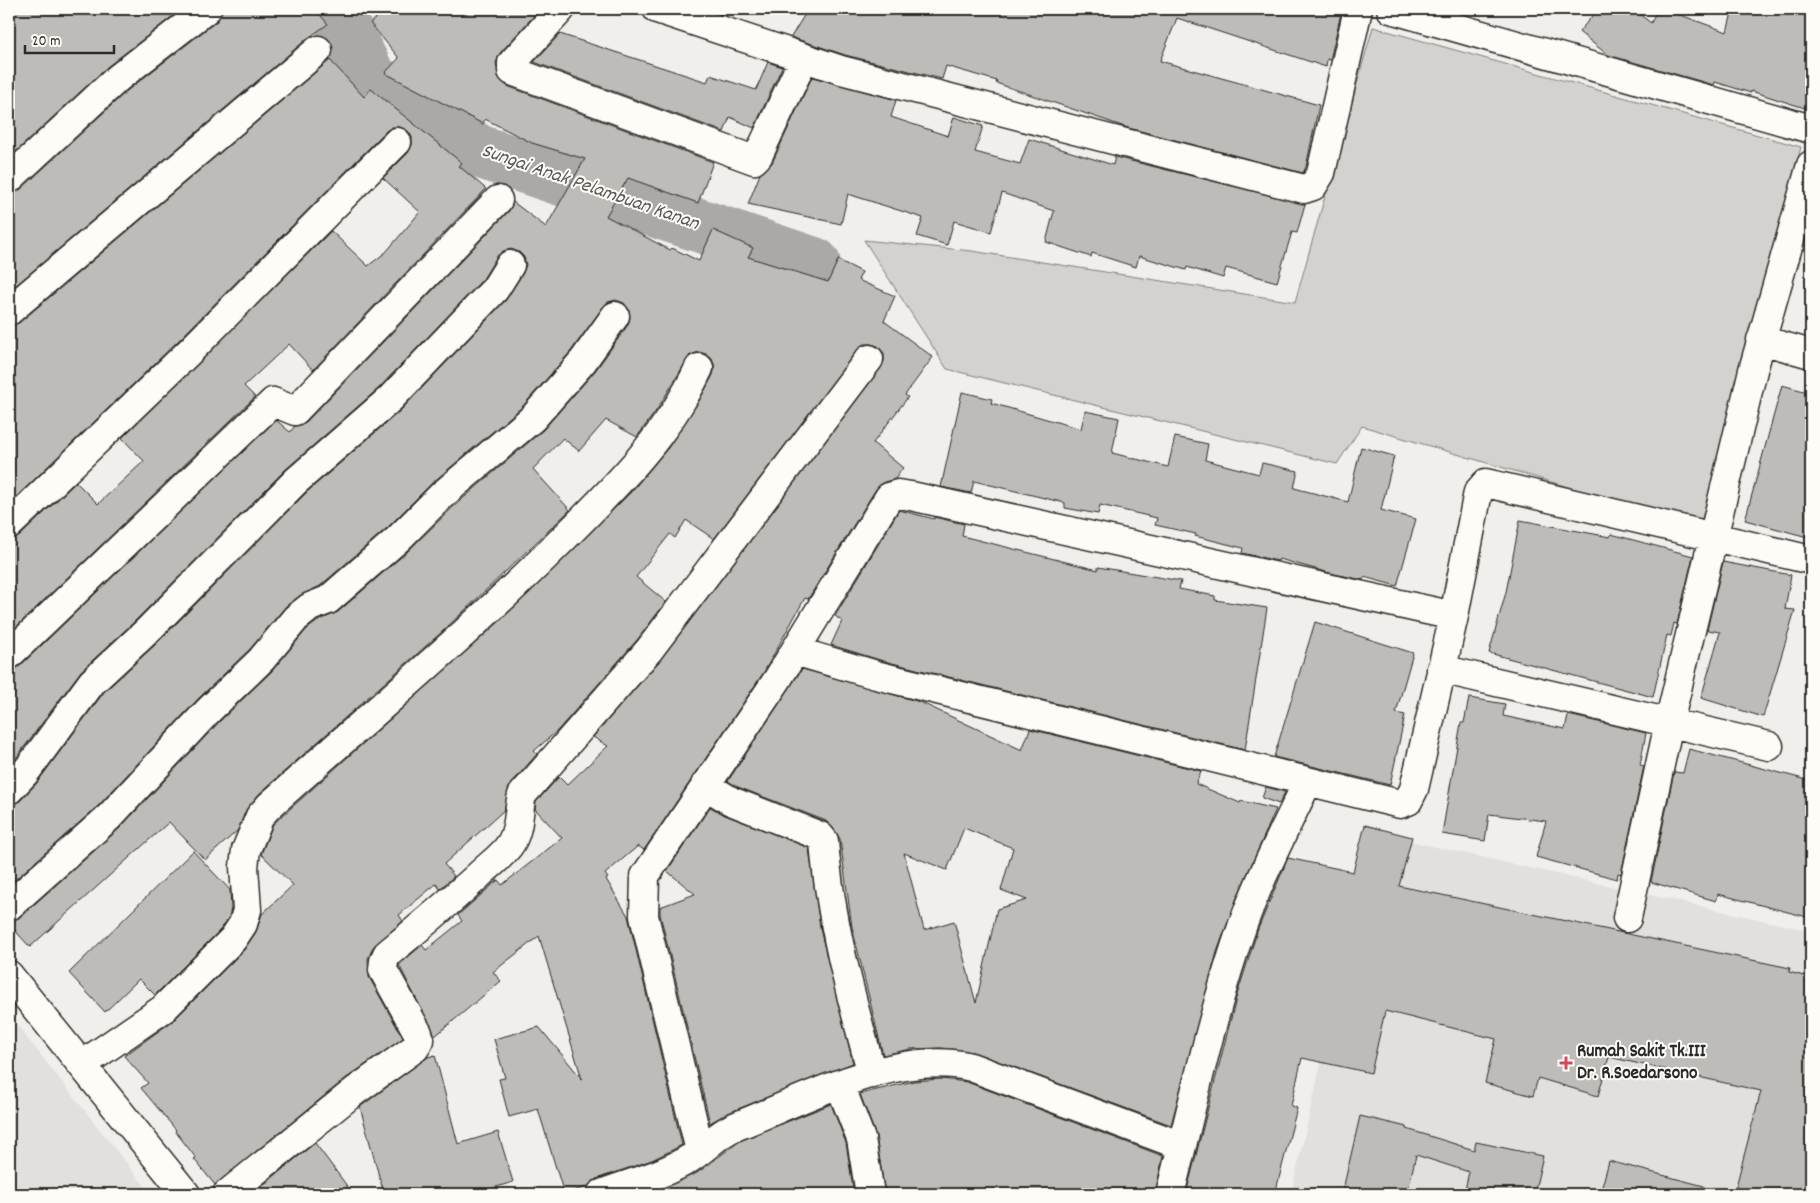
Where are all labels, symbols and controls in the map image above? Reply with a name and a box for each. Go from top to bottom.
scale bar [25,22,114,54]
text: 20 m [32,31,60,53]
water label: Sungai Anak Pelambuan Kanan [478,138,703,239]
place label: Rumah Sakit Tk.III Dr. R.Soedarsono [1577,1039,1706,1088]
marker: Rumah Sakit Tk.III Dr. R.Soedarsono [1559,1056,1573,1070]

